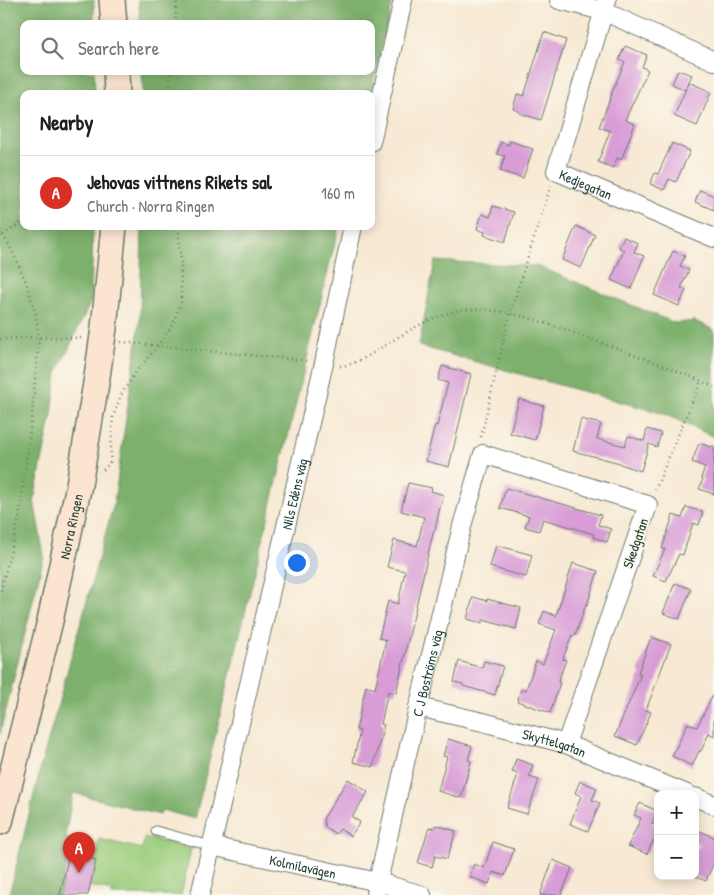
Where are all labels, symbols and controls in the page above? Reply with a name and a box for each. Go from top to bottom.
search box [20,20,375,75]
icon: search [38,34,66,62]
text: Search here [78,35,159,61]
text: Nearby [40,108,93,137]
street label: Kedjegatan [557,164,615,203]
text: Jehovas vittnens Rikets sal [87,169,272,195]
text: A [52,182,60,204]
text: 160 m [321,182,355,204]
text: Church · Norra Ringen [87,195,215,217]
street label: Nils Edéns väg [276,456,312,531]
street label: Norra Ringen [54,492,86,561]
street label: Skedgatan [618,516,653,571]
your location [284,550,310,576]
street label: C J Boströms väg [407,628,447,718]
street label: Skyttelgatan [521,723,589,761]
map controls [654,790,699,880]
button: + [654,790,699,835]
pin: A [63,832,95,873]
button: − [654,835,699,880]
street label: Kolmilavägen [268,849,338,882]

